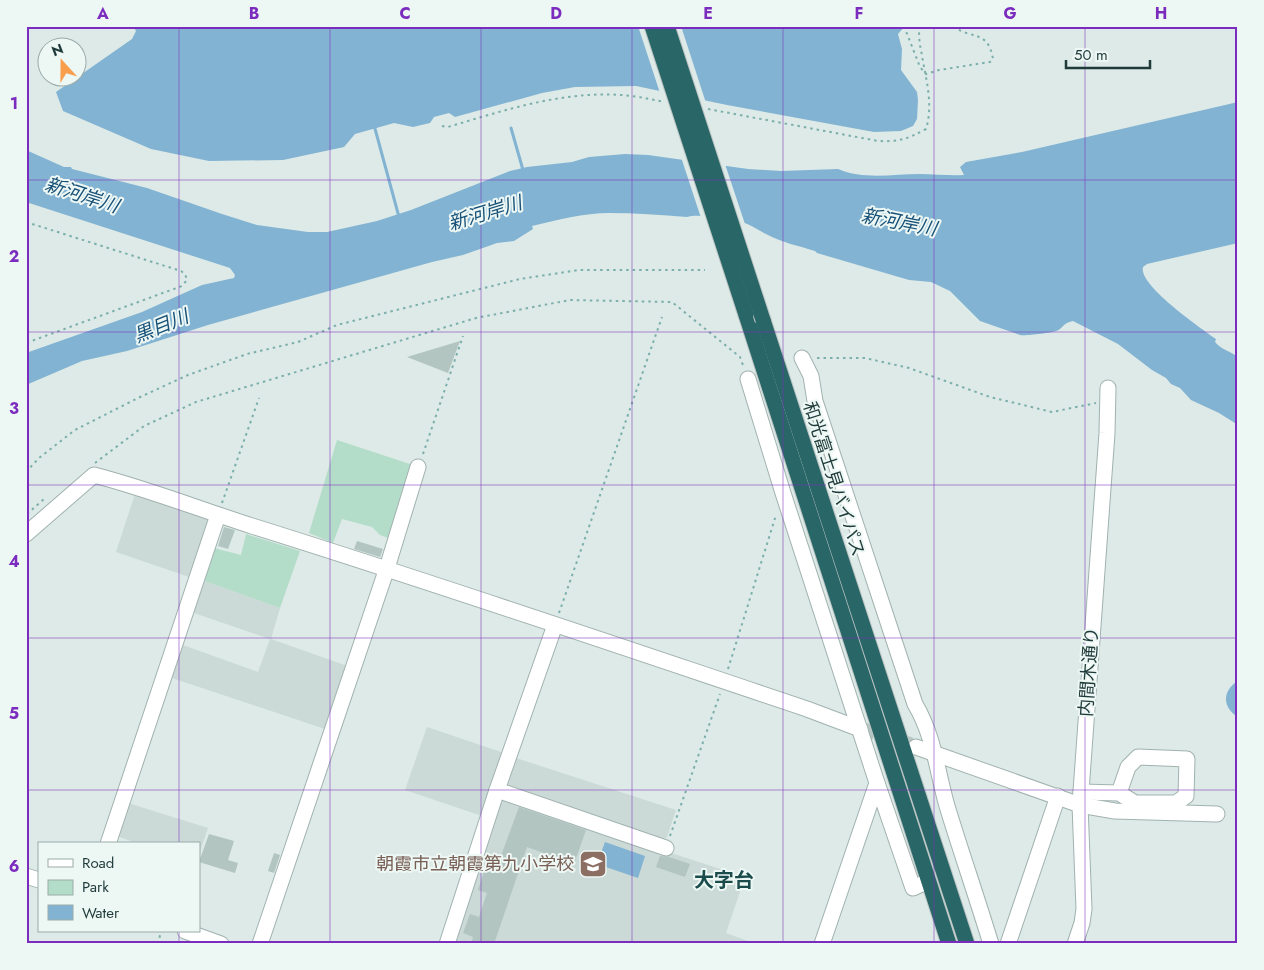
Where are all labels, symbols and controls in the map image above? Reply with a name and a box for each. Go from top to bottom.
text: A [96,2,109,25]
text: B [249,2,259,25]
text: C [399,2,411,25]
text: D [550,2,562,25]
text: E [703,2,713,25]
text: F [855,2,863,25]
text: G [1003,2,1017,25]
text: H [1155,2,1167,25]
north arrow [38,38,88,88]
scale bar [1066,38,1150,70]
text: N [49,39,66,61]
text: 50 m [1074,44,1108,66]
text: 1 [10,92,18,115]
water label: 新河岸川 [42,170,124,220]
water label: 新河岸川 [445,188,527,237]
water label: 新河岸川 [859,201,941,243]
text: 2 [9,245,19,268]
water label: 黒目川 [130,302,194,349]
text: 3 [9,397,19,420]
street label: 和光富士見バイパス [797,398,871,560]
text: 4 [8,550,20,573]
street label: 内間木通り [1073,626,1105,718]
text: 5 [9,702,19,725]
legend [38,842,200,932]
school or university icon: 朝霞市立朝霞第九小学校 [578,849,608,879]
place label: 朝霞市立朝霞第九小学校 [376,851,574,877]
text: Road [82,852,114,874]
text: 6 [9,855,19,878]
district label: 大字台 [694,866,754,895]
text: Park [82,876,109,898]
text: Water [82,902,120,924]

